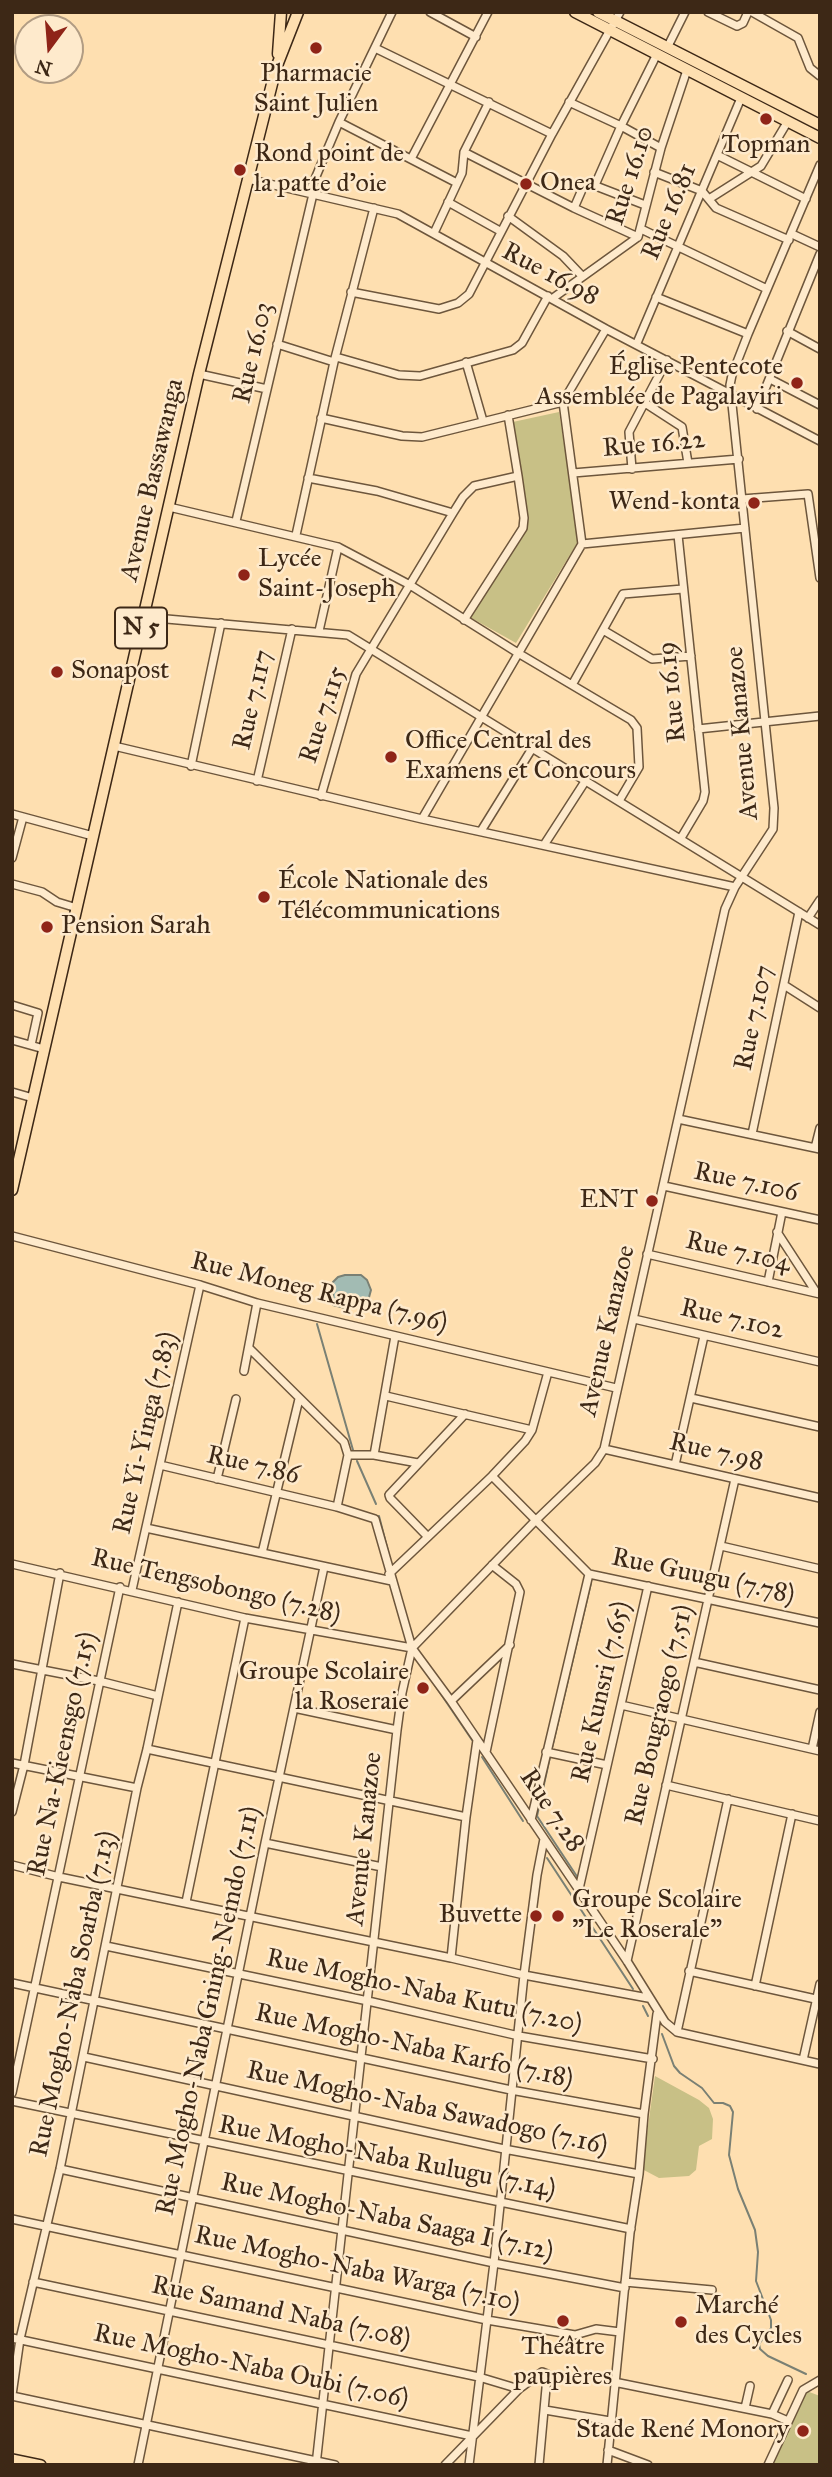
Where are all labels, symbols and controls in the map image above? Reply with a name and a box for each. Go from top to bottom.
north arrow [14,14,84,84]
marker: Pharmacie Saint Julien [308,40,324,56]
text: N [33,54,55,81]
place label: Pharmacie Saint Julien [254,59,378,120]
marker: Topman [758,111,774,127]
street label: Rue 16.10 [600,122,662,230]
place label: Topman [722,130,810,162]
place label: Rond point de la patte d'oie [254,139,404,200]
street label: Rue 16.81 [636,159,704,265]
marker: Rond point de la patte d'oie [232,162,248,178]
place label: Onea [540,168,596,200]
marker: Onea [518,176,534,192]
street label: Rue 16.98 [496,237,604,313]
street label: Rue 16.03 [227,299,281,407]
place label: Église Pentecote Assemblée de Pagalayiri [535,352,783,414]
marker: Église Pentecote Assemblée de Pagalayiri [789,375,805,391]
street label: Avenue Bassawanga [115,376,191,584]
street label: Rue 16.22 [601,425,707,465]
place label: Wend-konta [609,487,740,519]
marker: Wend-konta [746,495,762,511]
place label: Lycée Saint-Joseph [258,544,396,606]
marker: Lycée Saint-Joseph [236,567,252,583]
road number: N 5 [115,608,167,648]
street label: Rue 16.19 [652,640,694,744]
street label: Avenue Kanazoe [720,645,766,821]
street label: Rue 7.117 [227,647,281,753]
place label: Sonapost [71,656,169,688]
street label: Rue 7.115 [294,663,354,767]
marker: Sonapost [49,664,65,680]
place label: Office Central des Examens et Concours [405,726,636,788]
marker: Office Central des Examens et Concours [383,749,399,765]
place label: École Nationale des Télécommunications [278,866,500,928]
marker: École Nationale des Télécommunications [256,889,272,905]
place label: Pension Sarah [61,911,211,943]
marker: Pension Sarah [39,919,55,935]
street label: Rue 7.107 [729,963,781,1073]
street label: Rue 7.106 [691,1157,801,1209]
place label: ENT [580,1185,638,1217]
marker: ENT [644,1193,660,1209]
street label: Rue 7.104 [682,1226,794,1280]
street label: Avenue Kanazoe [573,1243,643,1419]
street label: Rue Moneg Rappa (7.96) [187,1246,451,1340]
street label: Rue 7.102 [677,1293,787,1347]
street label: Rue Yi-Yinga (7.83) [108,1329,184,1537]
street label: Rue 7.98 [666,1427,766,1479]
street label: Rue 7.86 [203,1440,303,1492]
street label: Rue Guugu (7.78) [609,1542,797,1612]
street label: Rue Tengsobongo (7.28) [88,1543,344,1631]
street label: Rue Kunsri (7.65) [566,1598,638,1786]
street label: Rue Bougraogo (7.51) [619,1602,701,1828]
street label: Rue Na-Kieensgo (7.15) [22,1629,104,1879]
place label: Groupe Scolaire la Roseraie [239,1657,409,1718]
marker: Groupe Scolaire la Roseraie [415,1680,431,1696]
street label: Avenue Kanazoe [340,1751,390,1927]
street label: Rue 7.28 [512,1763,590,1859]
street label: Rue Mogho-Naba Gning-Nemdo (7.11) [150,1804,268,2218]
street label: Rue Mogho-Naba Soarba (7.13) [24,1828,124,2160]
place label: Groupe Scolaire "Le Roserale" [572,1885,742,1946]
place label: Buvette [439,1900,522,1932]
marker: Buvette [528,1908,544,1924]
marker: Groupe Scolaire "Le Roserale" [550,1908,566,1924]
street label: Rue Mogho-Naba Kutu (7.20) [263,1943,585,2041]
street label: Rue Mogho-Naba Karfo (7.18) [252,1998,576,2096]
street label: Rue Mogho-Naba Sawadogo (7.16) [244,2055,610,2163]
street label: Rue Mogho-Naba Rulugu (7.14) [216,2110,558,2206]
street label: Rue Mogho-Naba Saaga I (7.12) [218,2167,556,2269]
street label: Rue Mogho-Naba Warga (7.10) [191,2220,523,2320]
street label: Rue Samand Naba (7.08) [149,2270,413,2356]
place label: Marché des Cycles [695,2291,802,2352]
marker: Théâtre paupières [555,2313,571,2329]
marker: Marché des Cycles [673,2314,689,2330]
street label: Rue Mogho-Naba Oubi (7.06) [91,2318,411,2416]
place label: Théâtre paupières [514,2332,612,2394]
place label: Stade René Monory [576,2415,789,2447]
marker: Stade René Monory [795,2423,811,2439]

